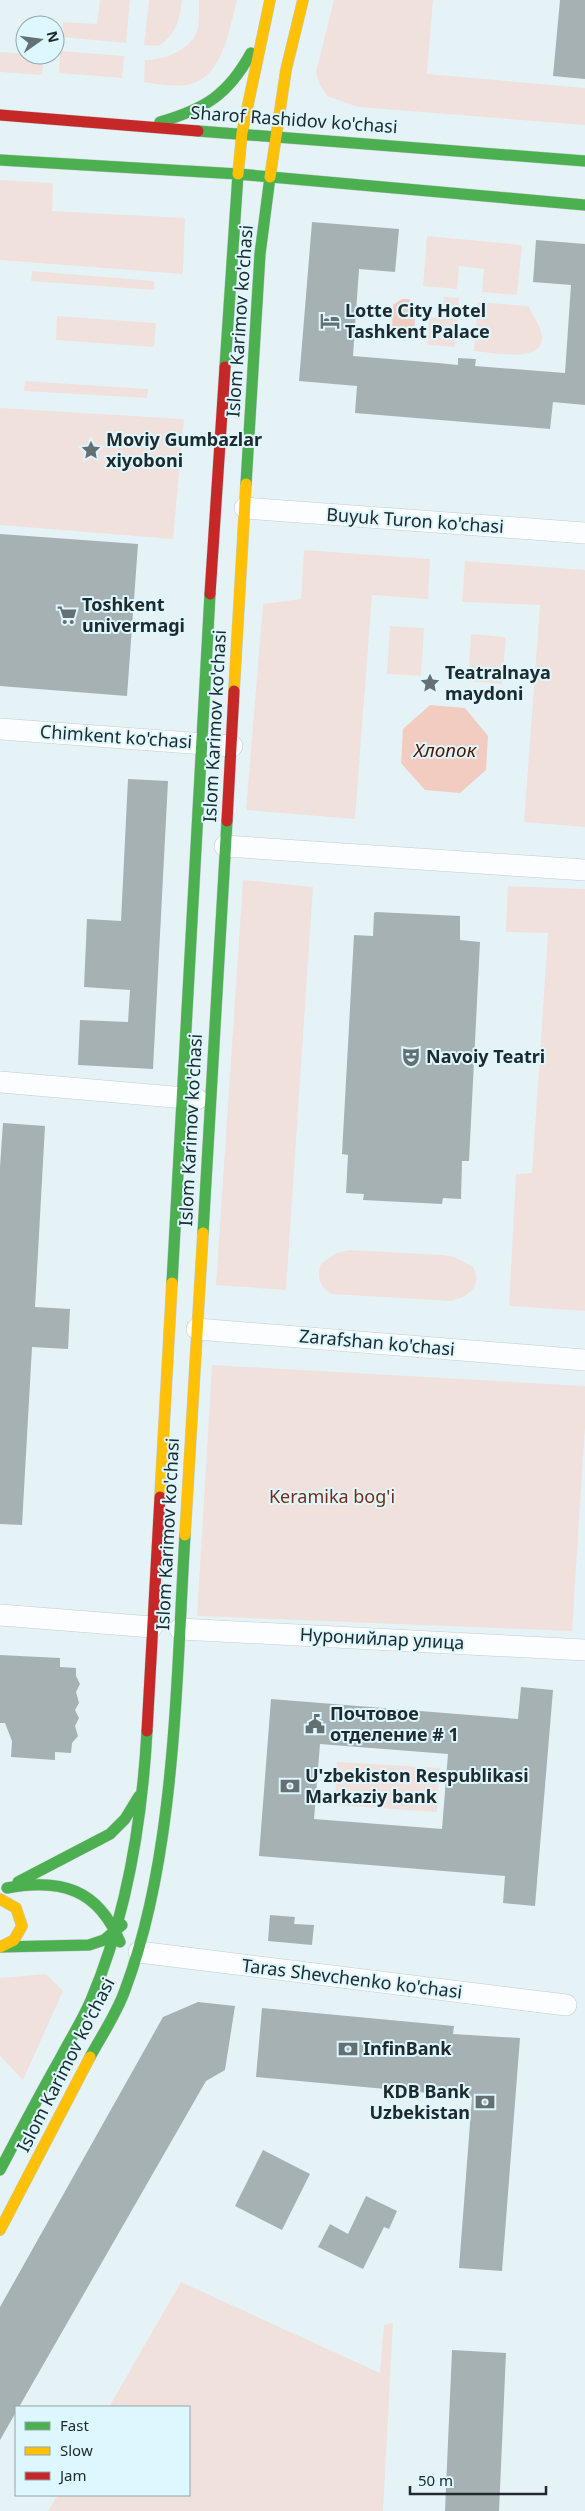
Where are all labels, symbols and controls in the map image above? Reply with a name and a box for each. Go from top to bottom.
north arrow [15,15,65,65]
text: N [43,29,64,45]
street label: Sharof Rashidov ko'chasi [190,100,398,138]
street label: Islom Karimov ko'chasi [220,224,258,418]
place label: Lotte City Hotel Tashkent Palace [345,298,490,343]
hotel icon: Lotte City Hotel Tashkent Palace [319,310,341,332]
place label: Moviy Gumbazlar xiyoboni [106,427,262,472]
place icon: Moviy Gumbazlar xiyoboni [80,439,102,461]
street label: Buyuk Turon ko'chasi [326,502,505,538]
place label: Toshkent univermagi [82,592,185,637]
supermarket icon: Toshkent univermagi [56,604,78,626]
street label: Islom Karimov ko'chasi [197,629,231,823]
place label: Teatralnaya maydoni [445,660,551,705]
place icon: Teatralnaya maydoni [419,672,441,694]
street label: Chimkent ko'chasi [39,719,193,753]
water label: Хлопок [413,737,478,763]
street label: Islom Karimov ko'chasi [173,1033,207,1227]
place label: Navoiy Teatri [426,1044,545,1068]
theatre icon: Navoiy Teatri [400,1046,422,1068]
street label: Zarafshan ko'chasi [298,1323,456,1361]
street label: Islom Karimov ko'chasi [150,1437,184,1631]
park label: Keramika bog'i [269,1484,395,1508]
street label: Нуронийлар улица [299,1622,465,1654]
place label: Почтовое отделение # 1 [330,1701,459,1746]
public building icon: Почтовое отделение # 1 [304,1713,326,1735]
place label: U'zbekiston Respublikasi Markaziy bank [305,1763,529,1808]
bank icon: U'zbekiston Respublikasi Markaziy bank [279,1775,301,1797]
street label: Taras Shevchenko ko'chasi [241,1953,464,2003]
street label: Islom Karimov ko'chasi [11,1973,120,2156]
place label: InfinBank [363,2036,452,2060]
bank icon: InfinBank [337,2038,359,2060]
place label: KDB Bank Uzbekistan [370,2079,471,2124]
bank icon: KDB Bank Uzbekistan [474,2091,496,2113]
legend [15,2406,190,2496]
text: Fast [60,2415,89,2435]
text: Slow [60,2440,93,2460]
scale bar [410,2464,546,2496]
text: Jam [58,2465,87,2485]
text: 50 m [418,2470,453,2490]

